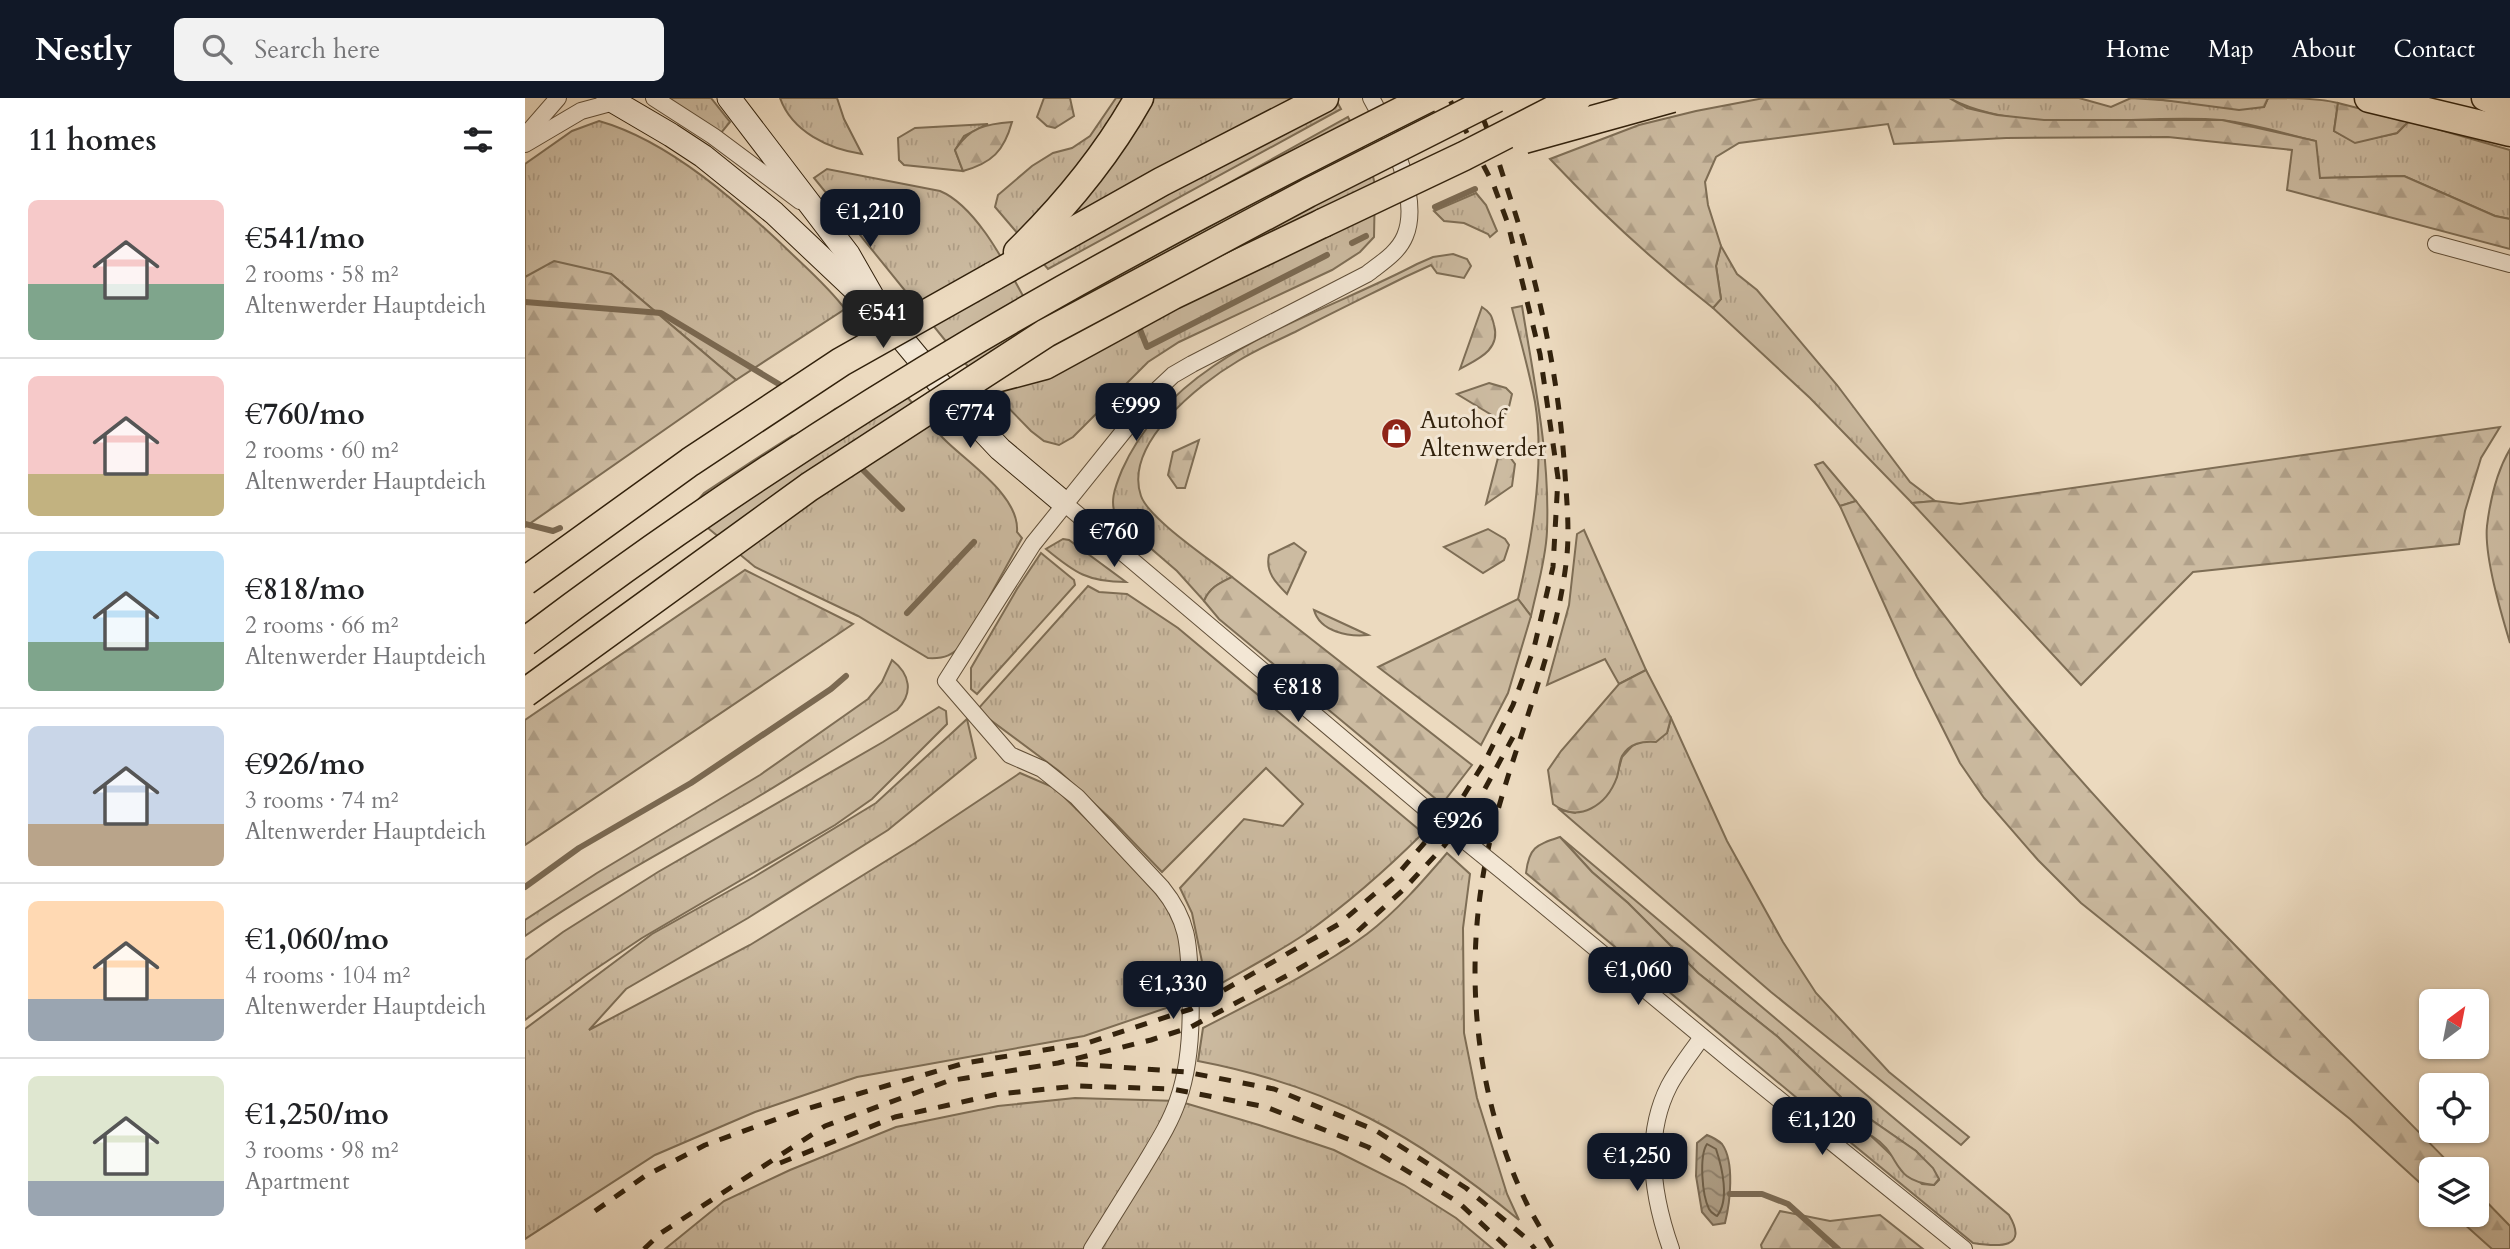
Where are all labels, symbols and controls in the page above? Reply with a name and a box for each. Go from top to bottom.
search box [174,18,664,81]
text: Nestly [35,27,132,72]
icon: search [198,30,236,68]
text: Search here [254,32,380,67]
text: Home [2106,33,2170,66]
text: Map [2208,33,2254,66]
text: About [2292,33,2356,66]
text: Contact [2394,33,2475,66]
text: 11 homes [28,120,157,161]
icon: filters [459,121,497,159]
pin: €1,210 [813,190,927,249]
text: €1,210 [836,196,904,227]
text: €541/mo [245,218,365,259]
icon: home [84,228,168,312]
text: 2 rooms · 58 m² [245,259,398,290]
text: Altenwerder Hauptdeich [245,290,486,321]
pin: €541 [842,290,924,350]
text: €541 [858,297,908,328]
pin: €999 [1095,384,1177,443]
pin: €774 [929,390,1011,450]
text: €999 [1111,390,1161,421]
text: €760/mo [245,394,365,435]
text: €774 [945,397,995,428]
icon: home [84,404,168,488]
place label: Autohof Altenwerder [1420,404,1547,465]
shop icon: Autohof Altenwerder [1380,417,1414,451]
text: 2 rooms · 60 m² [245,435,398,466]
text: Altenwerder Hauptdeich [245,466,486,497]
pin: €760 [1073,510,1155,569]
text: €760 [1089,516,1139,547]
text: €818/mo [245,569,365,610]
icon: home [84,579,168,663]
text: 2 rooms · 66 m² [245,610,398,641]
text: Altenwerder Hauptdeich [245,641,486,672]
pin: €818 [1257,664,1339,724]
text: €818 [1273,671,1323,702]
text: €926/mo [245,744,365,785]
icon: home [84,754,168,838]
text: 3 rooms · 74 m² [245,785,398,816]
pin: €926 [1417,798,1499,858]
text: €926 [1433,805,1483,836]
text: Altenwerder Hauptdeich [245,816,486,847]
text: €1,060/mo [245,919,389,960]
icon: home [84,929,168,1013]
pin: €1,060 [1581,948,1695,1007]
text: €1,060 [1604,954,1672,985]
text: 4 rooms · 104 m² [245,960,410,991]
pin: €1,330 [1116,962,1230,1021]
text: €1,330 [1139,968,1207,999]
north arrow [2419,989,2489,1059]
map controls [2419,989,2489,1227]
text: Altenwerder Hauptdeich [245,991,486,1022]
button: locate [2419,1073,2489,1143]
text: €1,250/mo [245,1094,389,1135]
pin: €1,120 [1765,1098,1879,1157]
icon: home [84,1104,168,1188]
text: €1,120 [1788,1104,1856,1135]
pin: €1,250 [1580,1134,1694,1193]
text: 3 rooms · 98 m² [245,1135,398,1166]
text: €1,250 [1603,1140,1671,1171]
button: layers [2419,1157,2489,1227]
text: Apartment [245,1166,349,1197]

